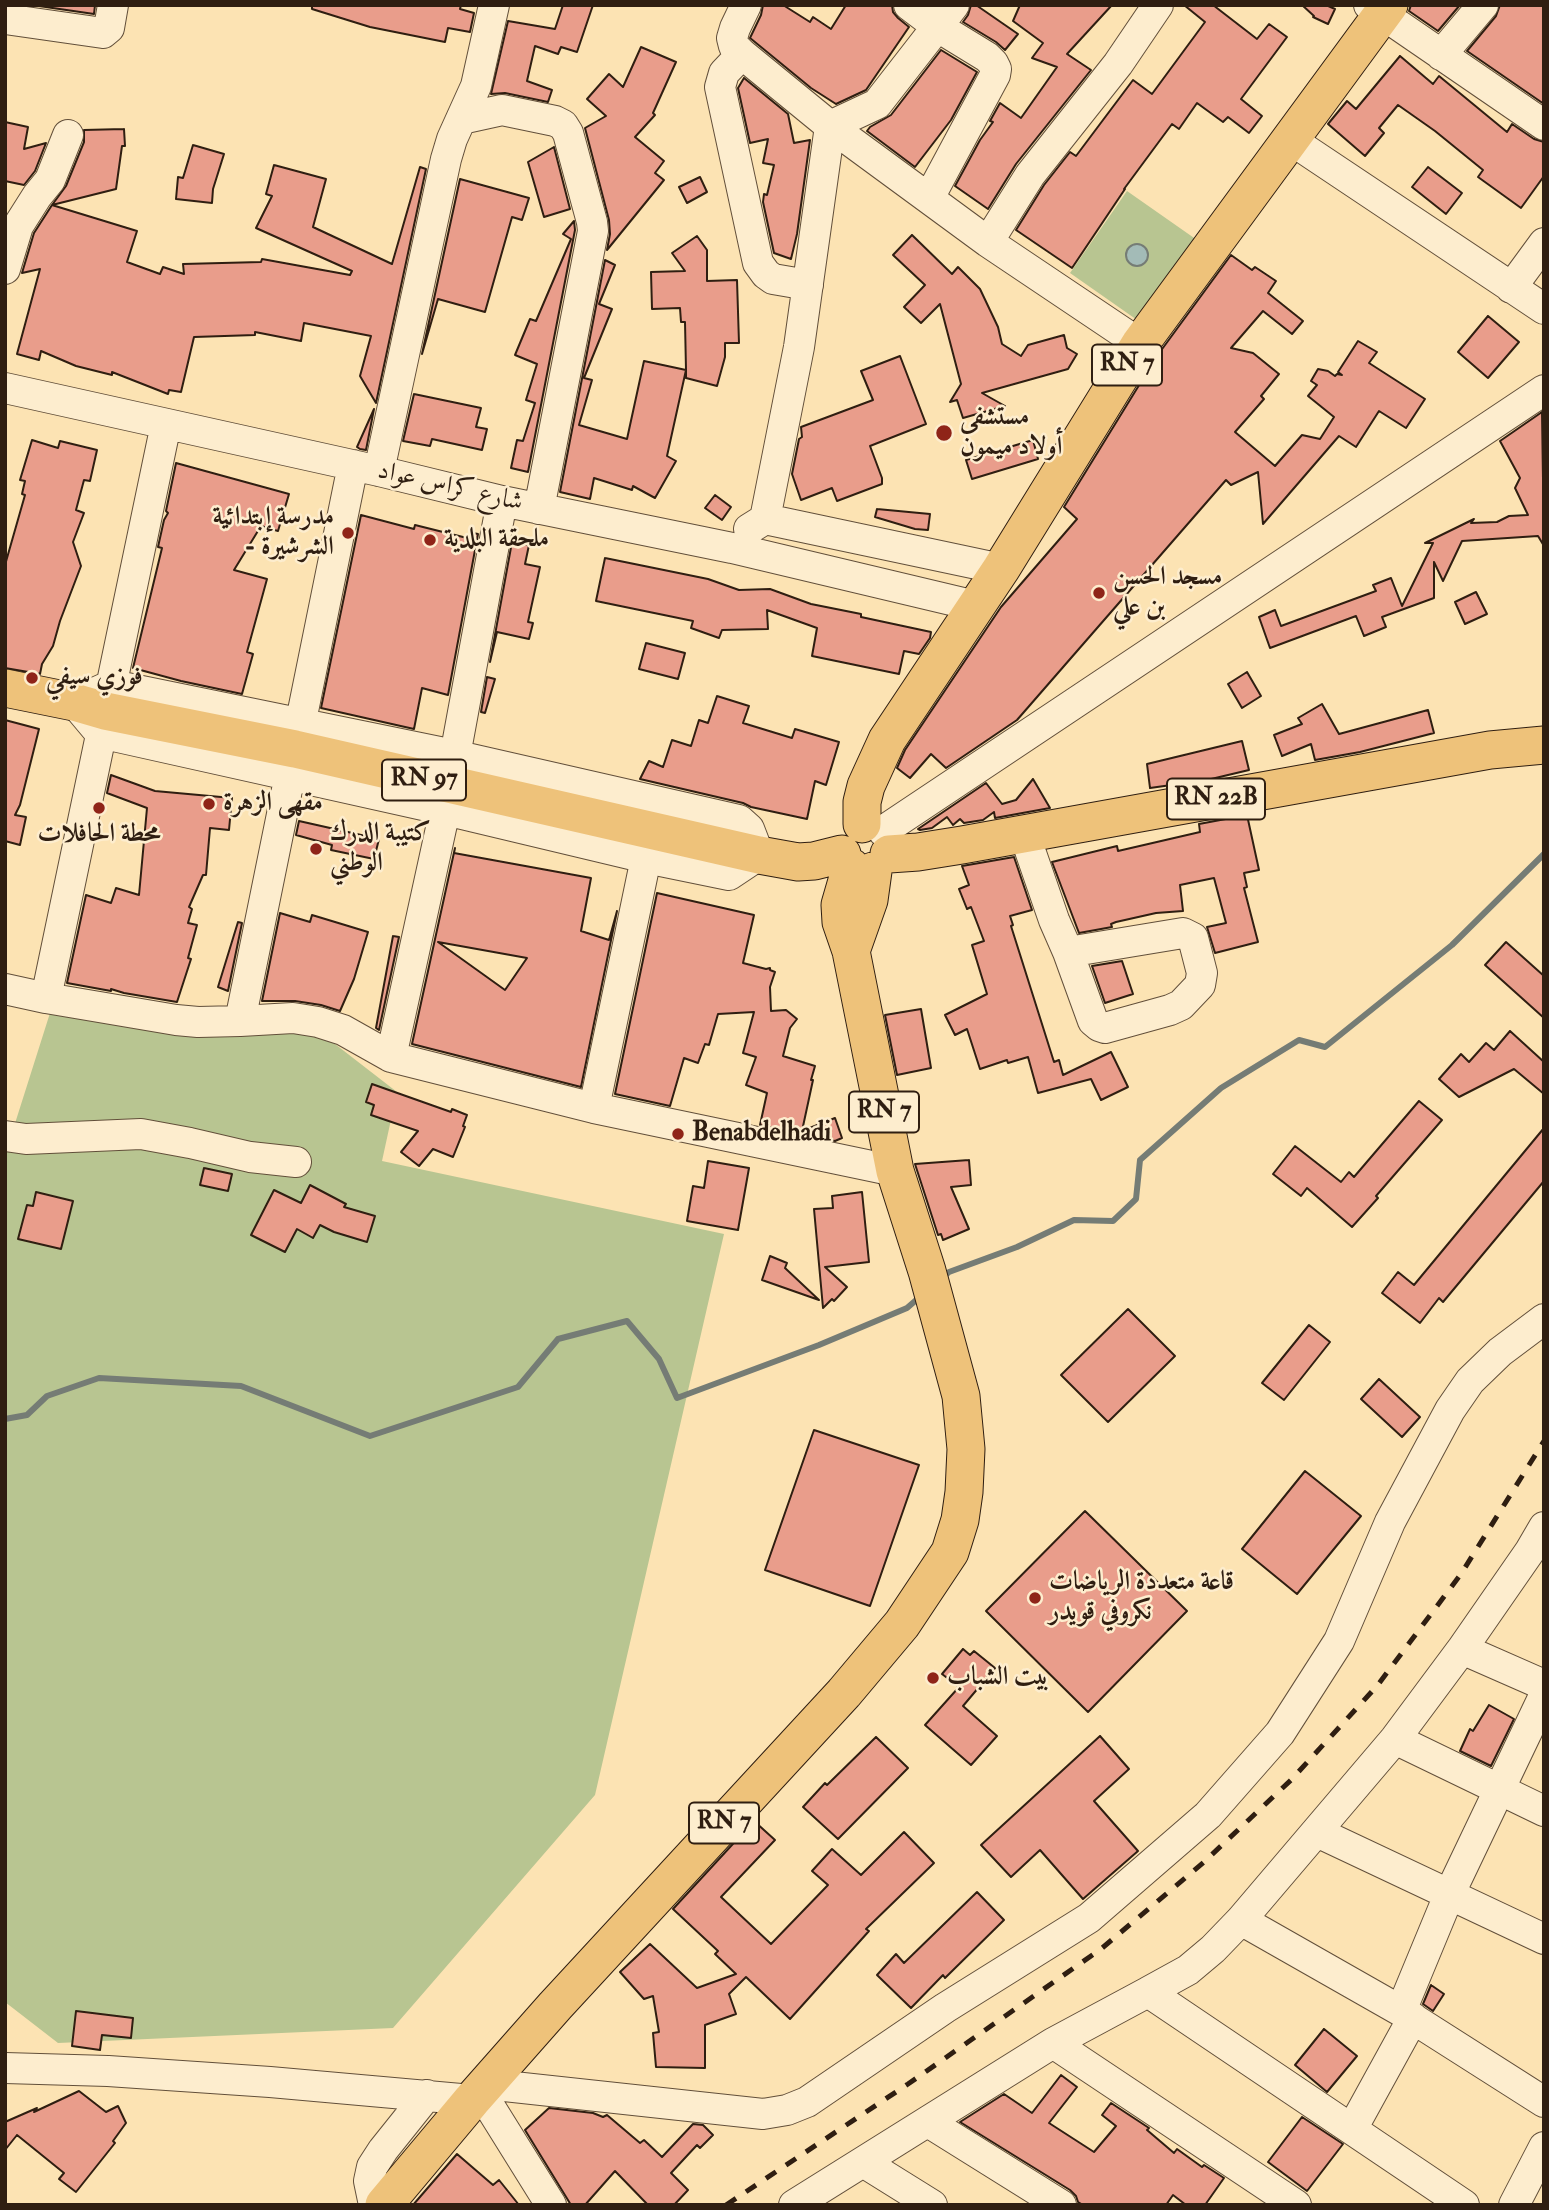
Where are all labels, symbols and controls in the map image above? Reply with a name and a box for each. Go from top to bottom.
road number: RN 7 [1092,344,1162,386]
place label: مستشفى أولاد ميمون [960,402,1063,464]
marker: مستشفى أولاد ميمون [934,423,954,443]
street label: شارع كراس عواد [374,456,526,520]
place label: مدرسة إبتدائية - الشرشيرة [213,502,334,564]
place label: ملحقة البلدية [444,524,549,556]
marker: مدرسة إبتدائية - الشرشيرة [340,525,356,541]
marker: ملحقة البلدية [422,532,438,548]
place label: مسجد الحسن بن علي [1113,562,1222,624]
marker: مسجد الحسن بن علي [1091,585,1107,601]
place label: فوزي سيفي [46,662,143,694]
marker: فوزي سيفي [24,670,40,686]
road number: RN 97 [382,760,466,800]
road number: RN 22B [1167,778,1265,820]
place label: مقهى الزهرة [223,788,323,820]
marker: مقهى الزهرة [201,796,217,812]
marker: محطة الحافلات [91,800,107,816]
place label: كتيبة الدرك الوطني [330,818,431,880]
place label: محطة الحافلات [37,819,161,851]
marker: كتيبة الدرك الوطني [308,841,324,857]
road number: RN 7 [849,1092,919,1132]
place label: Benabdelhadi [692,1118,831,1150]
marker: Benabdelhadi [670,1126,686,1142]
place label: قاعة متعددة الرياضات نكروفي قويدر [1049,1567,1234,1628]
marker: قاعة متعددة الرياضات نكروفي قويدر [1027,1590,1043,1606]
place label: بيت الشباب [947,1662,1049,1694]
marker: بيت الشباب [925,1670,941,1686]
road number: RN 7 [689,1802,759,1844]

